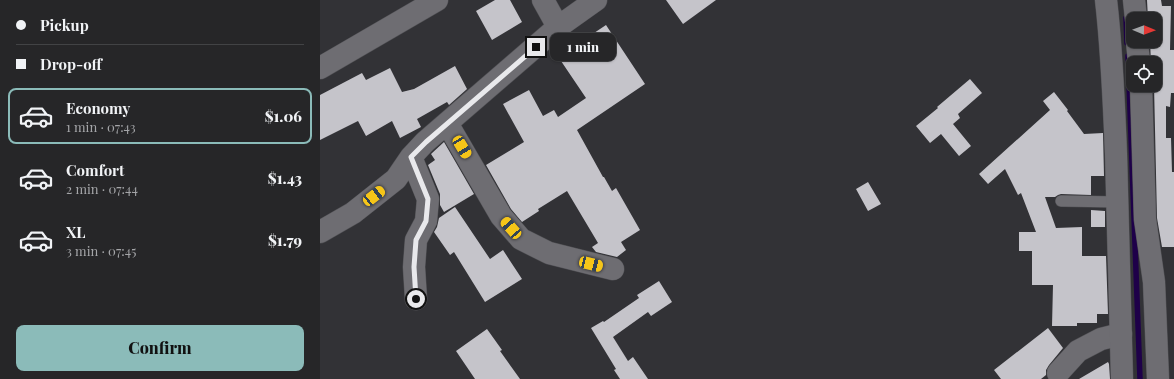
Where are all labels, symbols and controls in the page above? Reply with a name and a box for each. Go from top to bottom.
north arrow [1126,12,1162,48]
map controls [1126,12,1162,92]
text: Pickup [40,15,89,35]
callout: 1 min [550,33,616,61]
route end [527,38,545,56]
text: 1 min [567,38,599,55]
text: Drop-off [40,54,102,74]
button: locate [1126,56,1162,92]
icon: car [18,98,54,134]
text: Economy [66,98,130,118]
text: $1.06 [265,106,302,126]
text: 1 min · 07:43 [66,118,136,135]
car [451,134,473,160]
icon: car [18,160,54,196]
text: Comfort [66,160,124,180]
text: $1.43 [268,168,302,188]
text: 2 min · 07:44 [66,180,138,197]
car [361,184,387,208]
car [499,215,523,241]
icon: car [18,222,54,258]
text: XL [66,222,86,242]
text: $1.79 [268,230,302,250]
text: 3 min · 07:45 [66,242,136,259]
car [578,255,604,273]
route start [407,290,425,308]
button: Confirm [16,325,304,371]

